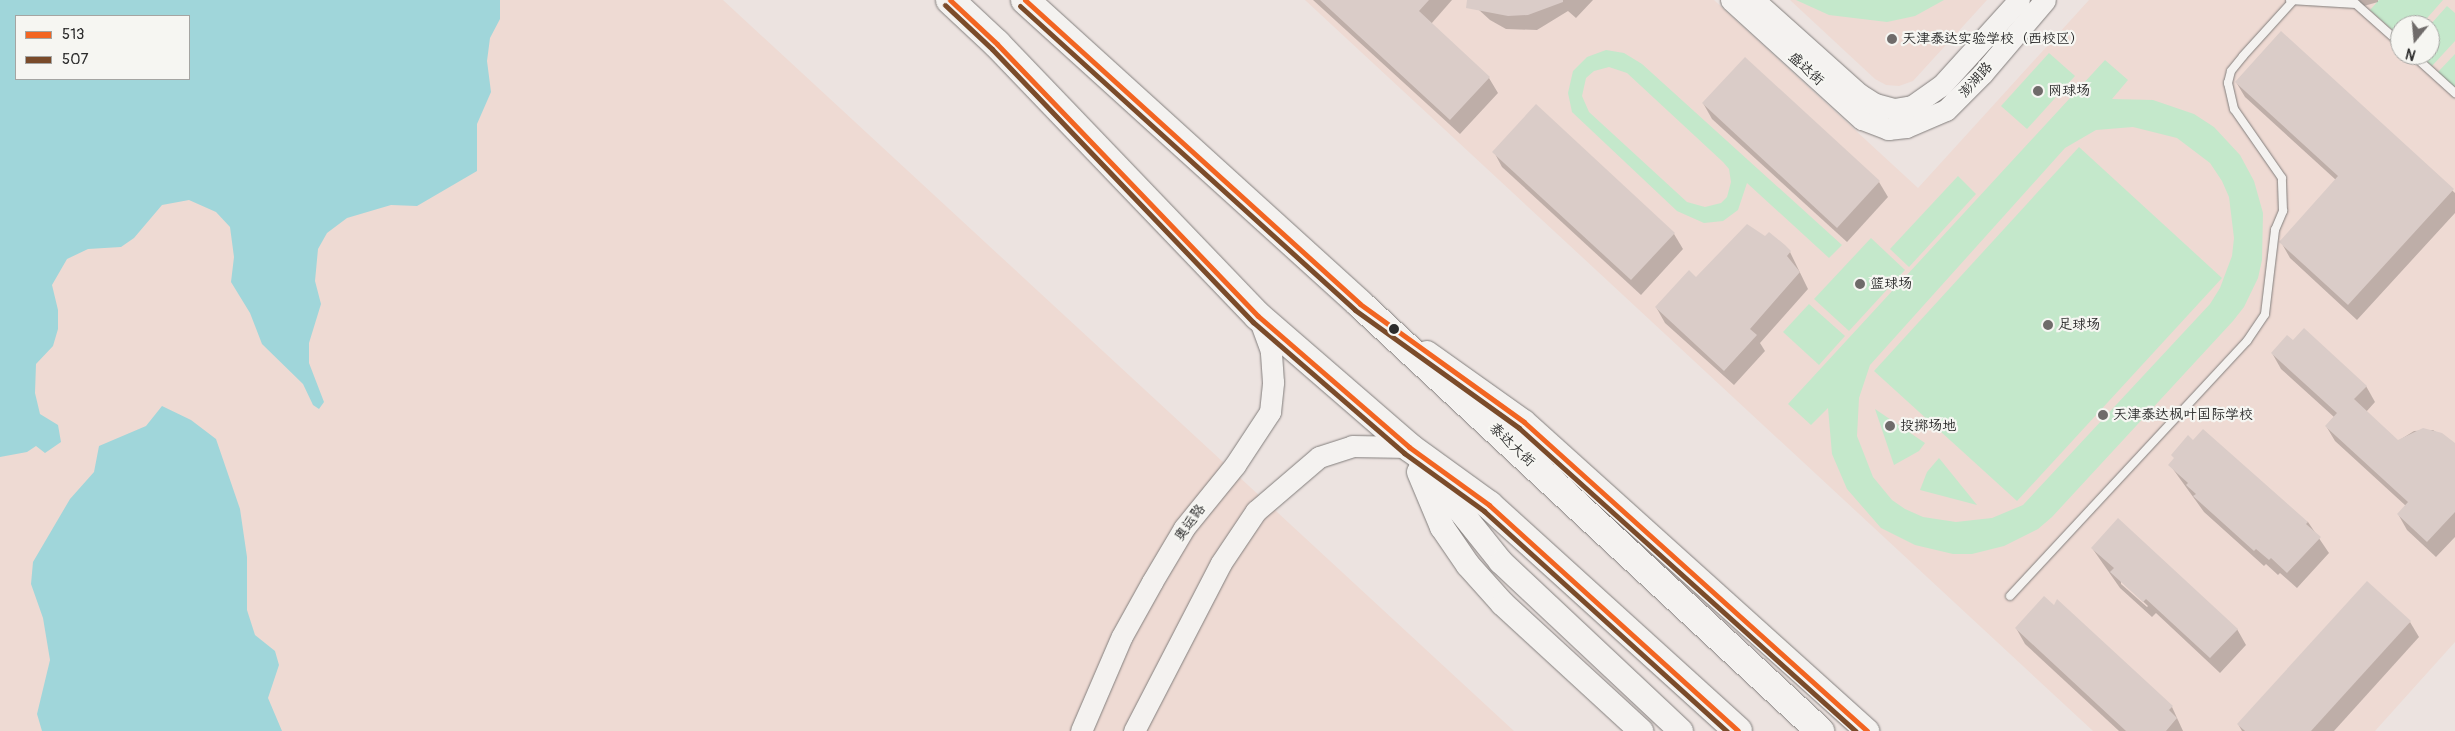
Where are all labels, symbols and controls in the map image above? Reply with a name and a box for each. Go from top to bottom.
legend [15,15,190,80]
north arrow [2390,15,2440,65]
text: 513 [62,25,84,44]
place label: 天津泰达实验学校（西校区） [1902,31,2084,47]
marker: 天津泰达实验学校（西校区） [1886,33,1898,45]
text: N [2404,44,2418,63]
street label: 盛达街 [1785,49,1827,89]
text: 507 [62,50,88,69]
street label: 澎湖路 [1956,59,1996,101]
place label: 网球场 [2048,83,2090,99]
marker: 网球场 [2032,85,2044,97]
place label: 篮球场 [1870,276,1912,292]
marker: 篮球场 [1854,278,1866,290]
place label: 足球场 [2058,317,2100,333]
marker: 足球场 [2042,319,2054,331]
unlabelled marker [1389,324,1399,334]
place label: 天津泰达枫叶国际学校 [2113,407,2253,423]
marker: 天津泰达枫叶国际学校 [2097,409,2109,421]
place label: 投掷场地 [1900,418,1956,434]
street label: 泰达大街 [1486,420,1538,470]
marker: 投掷场地 [1884,420,1896,432]
street label: 奥运路 [1171,501,1209,545]

